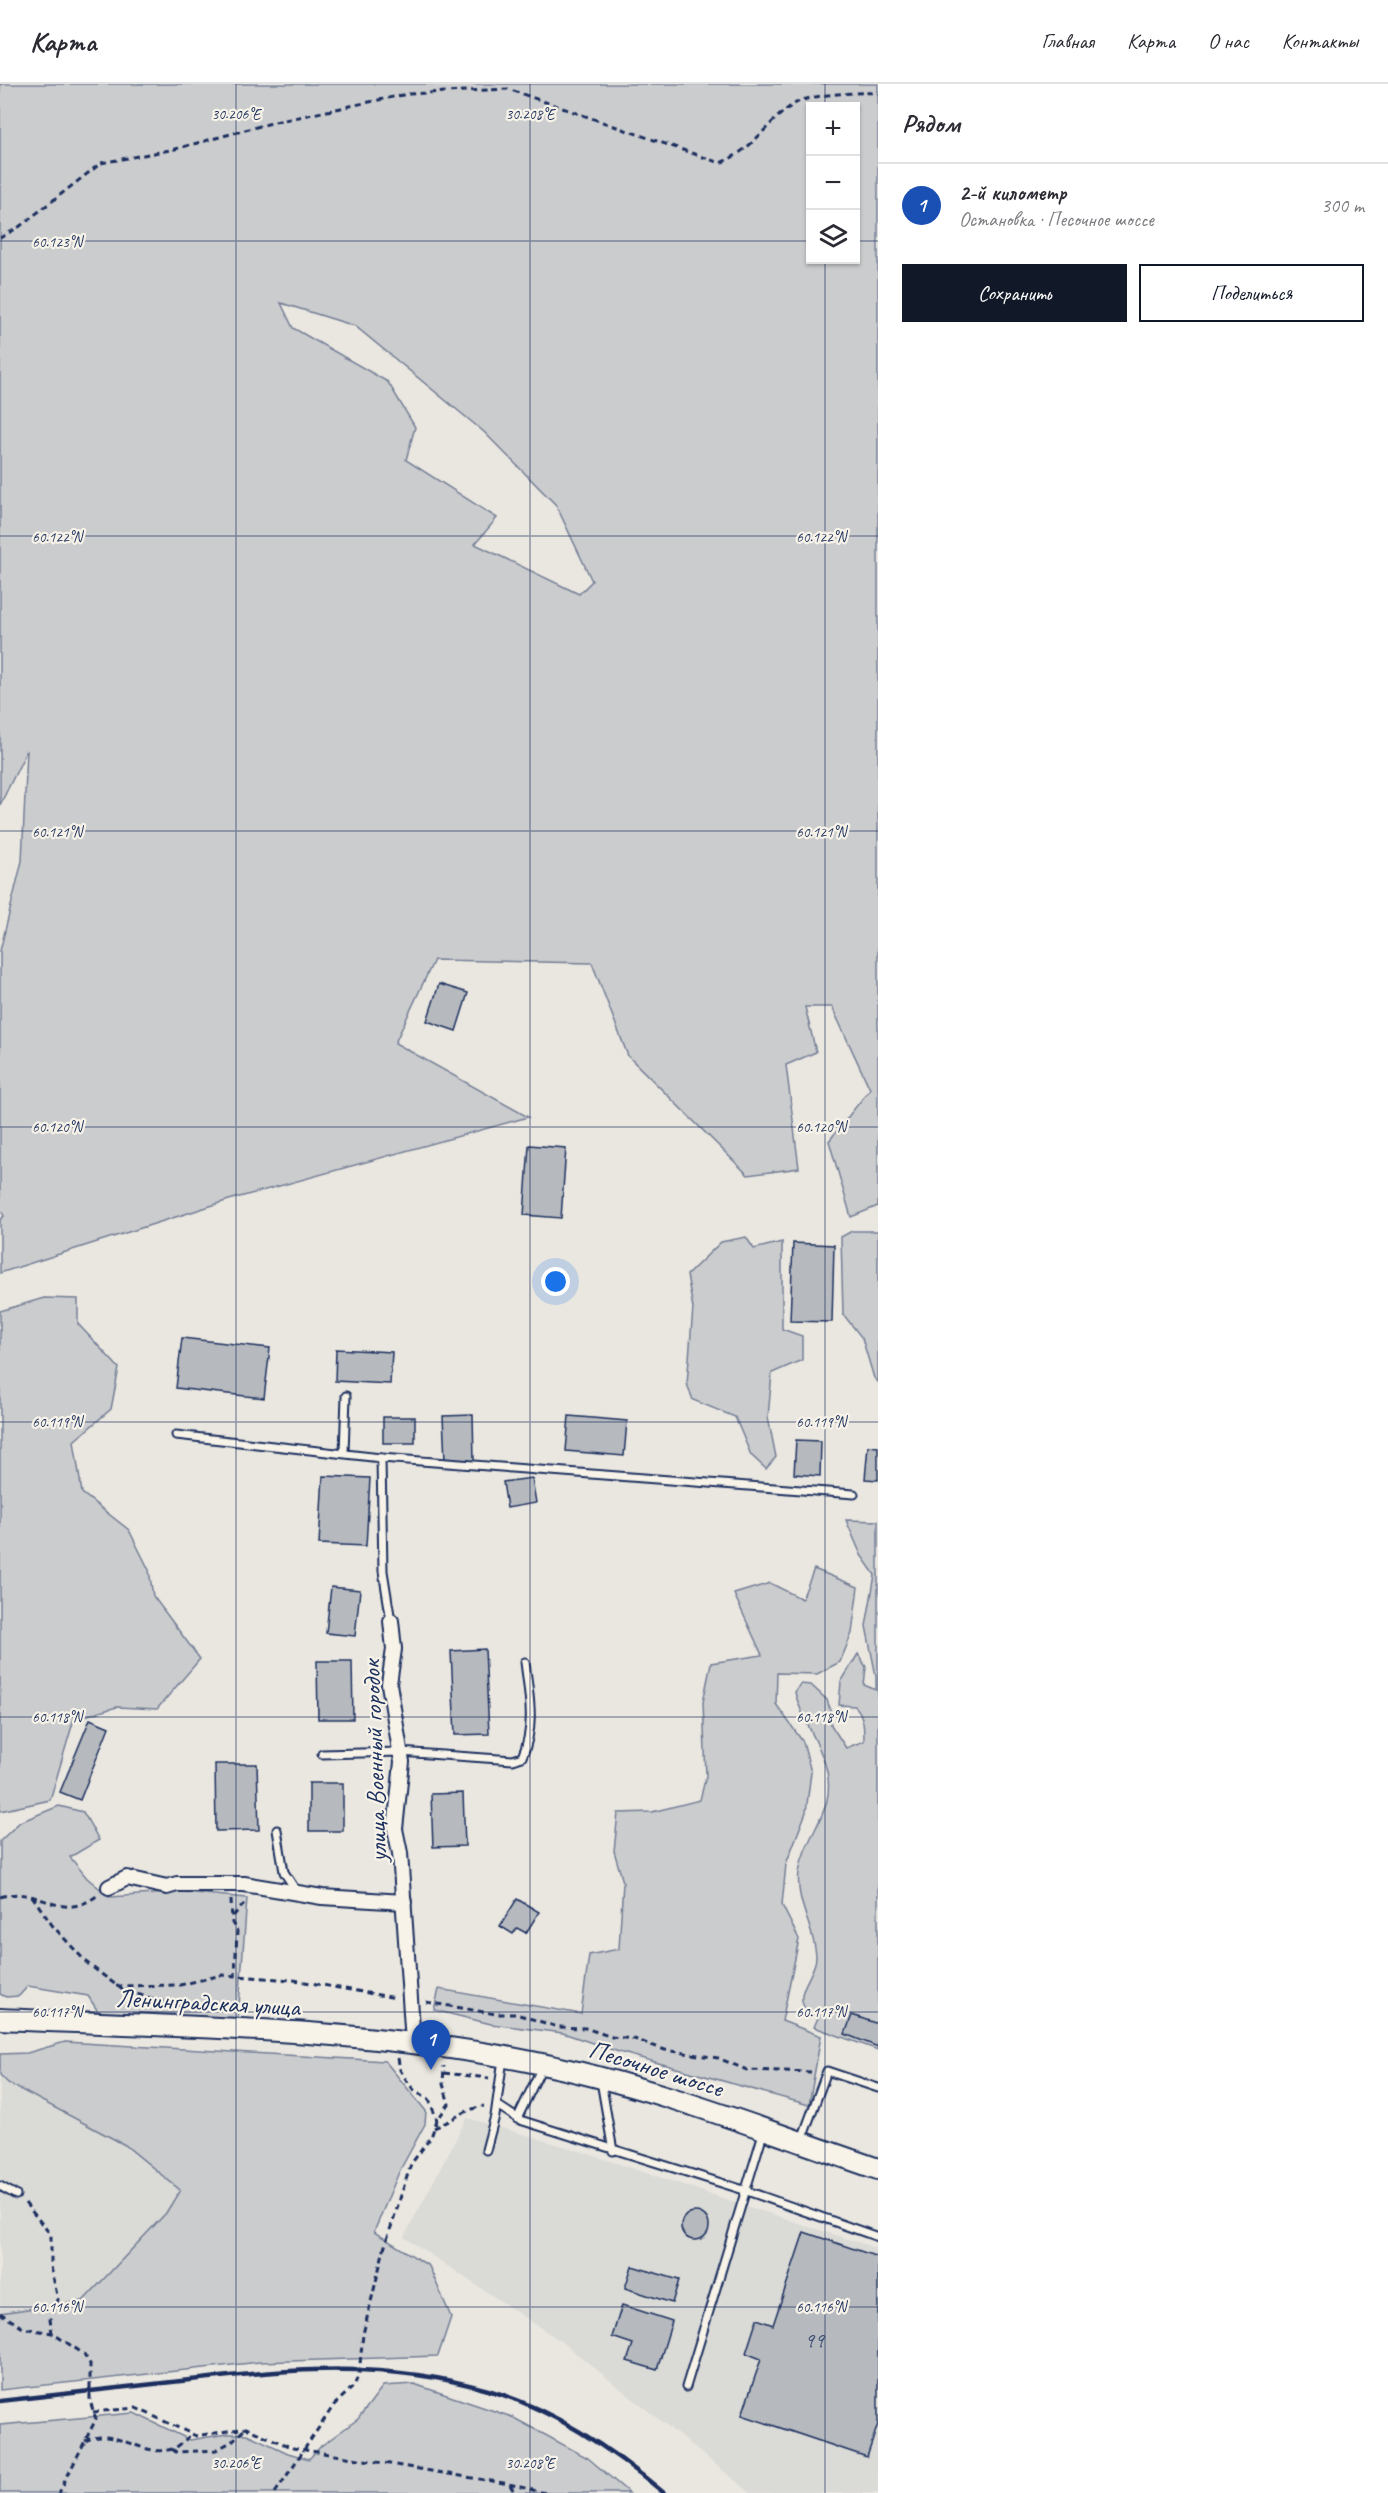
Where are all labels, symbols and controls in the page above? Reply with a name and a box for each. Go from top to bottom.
text: Карта [30,24,97,59]
text: Главная [1041,28,1094,54]
text: Карта [1127,28,1175,54]
text: О нас [1208,28,1249,54]
text: Контакты [1282,28,1358,54]
map controls [806,102,860,264]
button: + [806,102,860,156]
text: 30.206°E [212,105,263,124]
text: 30.208°E [506,105,557,124]
text: Рядом [902,107,960,140]
button: − [806,156,860,210]
text: 2-й километр [959,179,1067,207]
text: 1 [917,193,926,218]
text: 300 m [1321,193,1364,218]
text: Остановка · Песочное шоссе [959,207,1154,232]
button: layers [806,210,860,264]
text: 60.123°N [32,233,85,252]
button: Сохранить [902,264,1127,322]
button: Поделиться [1139,264,1364,322]
text: 60.122°N [32,528,85,547]
text: 60.122°N [796,528,849,547]
text: 60.121°N [32,823,85,842]
text: 60.121°N [796,823,849,842]
text: 60.120°N [32,1118,85,1137]
text: 60.120°N [796,1118,849,1137]
your location [541,1267,570,1296]
text: 60.119°N [32,1413,85,1432]
text: 60.119°N [796,1413,849,1432]
street label: улица Военный городок [354,1657,395,1865]
text: 60.118°N [32,1708,85,1727]
text: 60.118°N [796,1708,849,1727]
street label: Ленинградская улица [115,1981,302,2024]
text: 60.117°N [32,2003,85,2022]
text: 60.117°N [796,2003,849,2022]
pin: 1 [412,2020,450,2070]
street label: Песочное шоссе [585,2032,728,2105]
text: 60.116°N [32,2298,85,2317]
text: 60.116°N [796,2298,849,2317]
house number: 99 [804,2326,826,2354]
text: 30.206°E [212,2454,263,2473]
text: 30.208°E [506,2454,557,2473]

